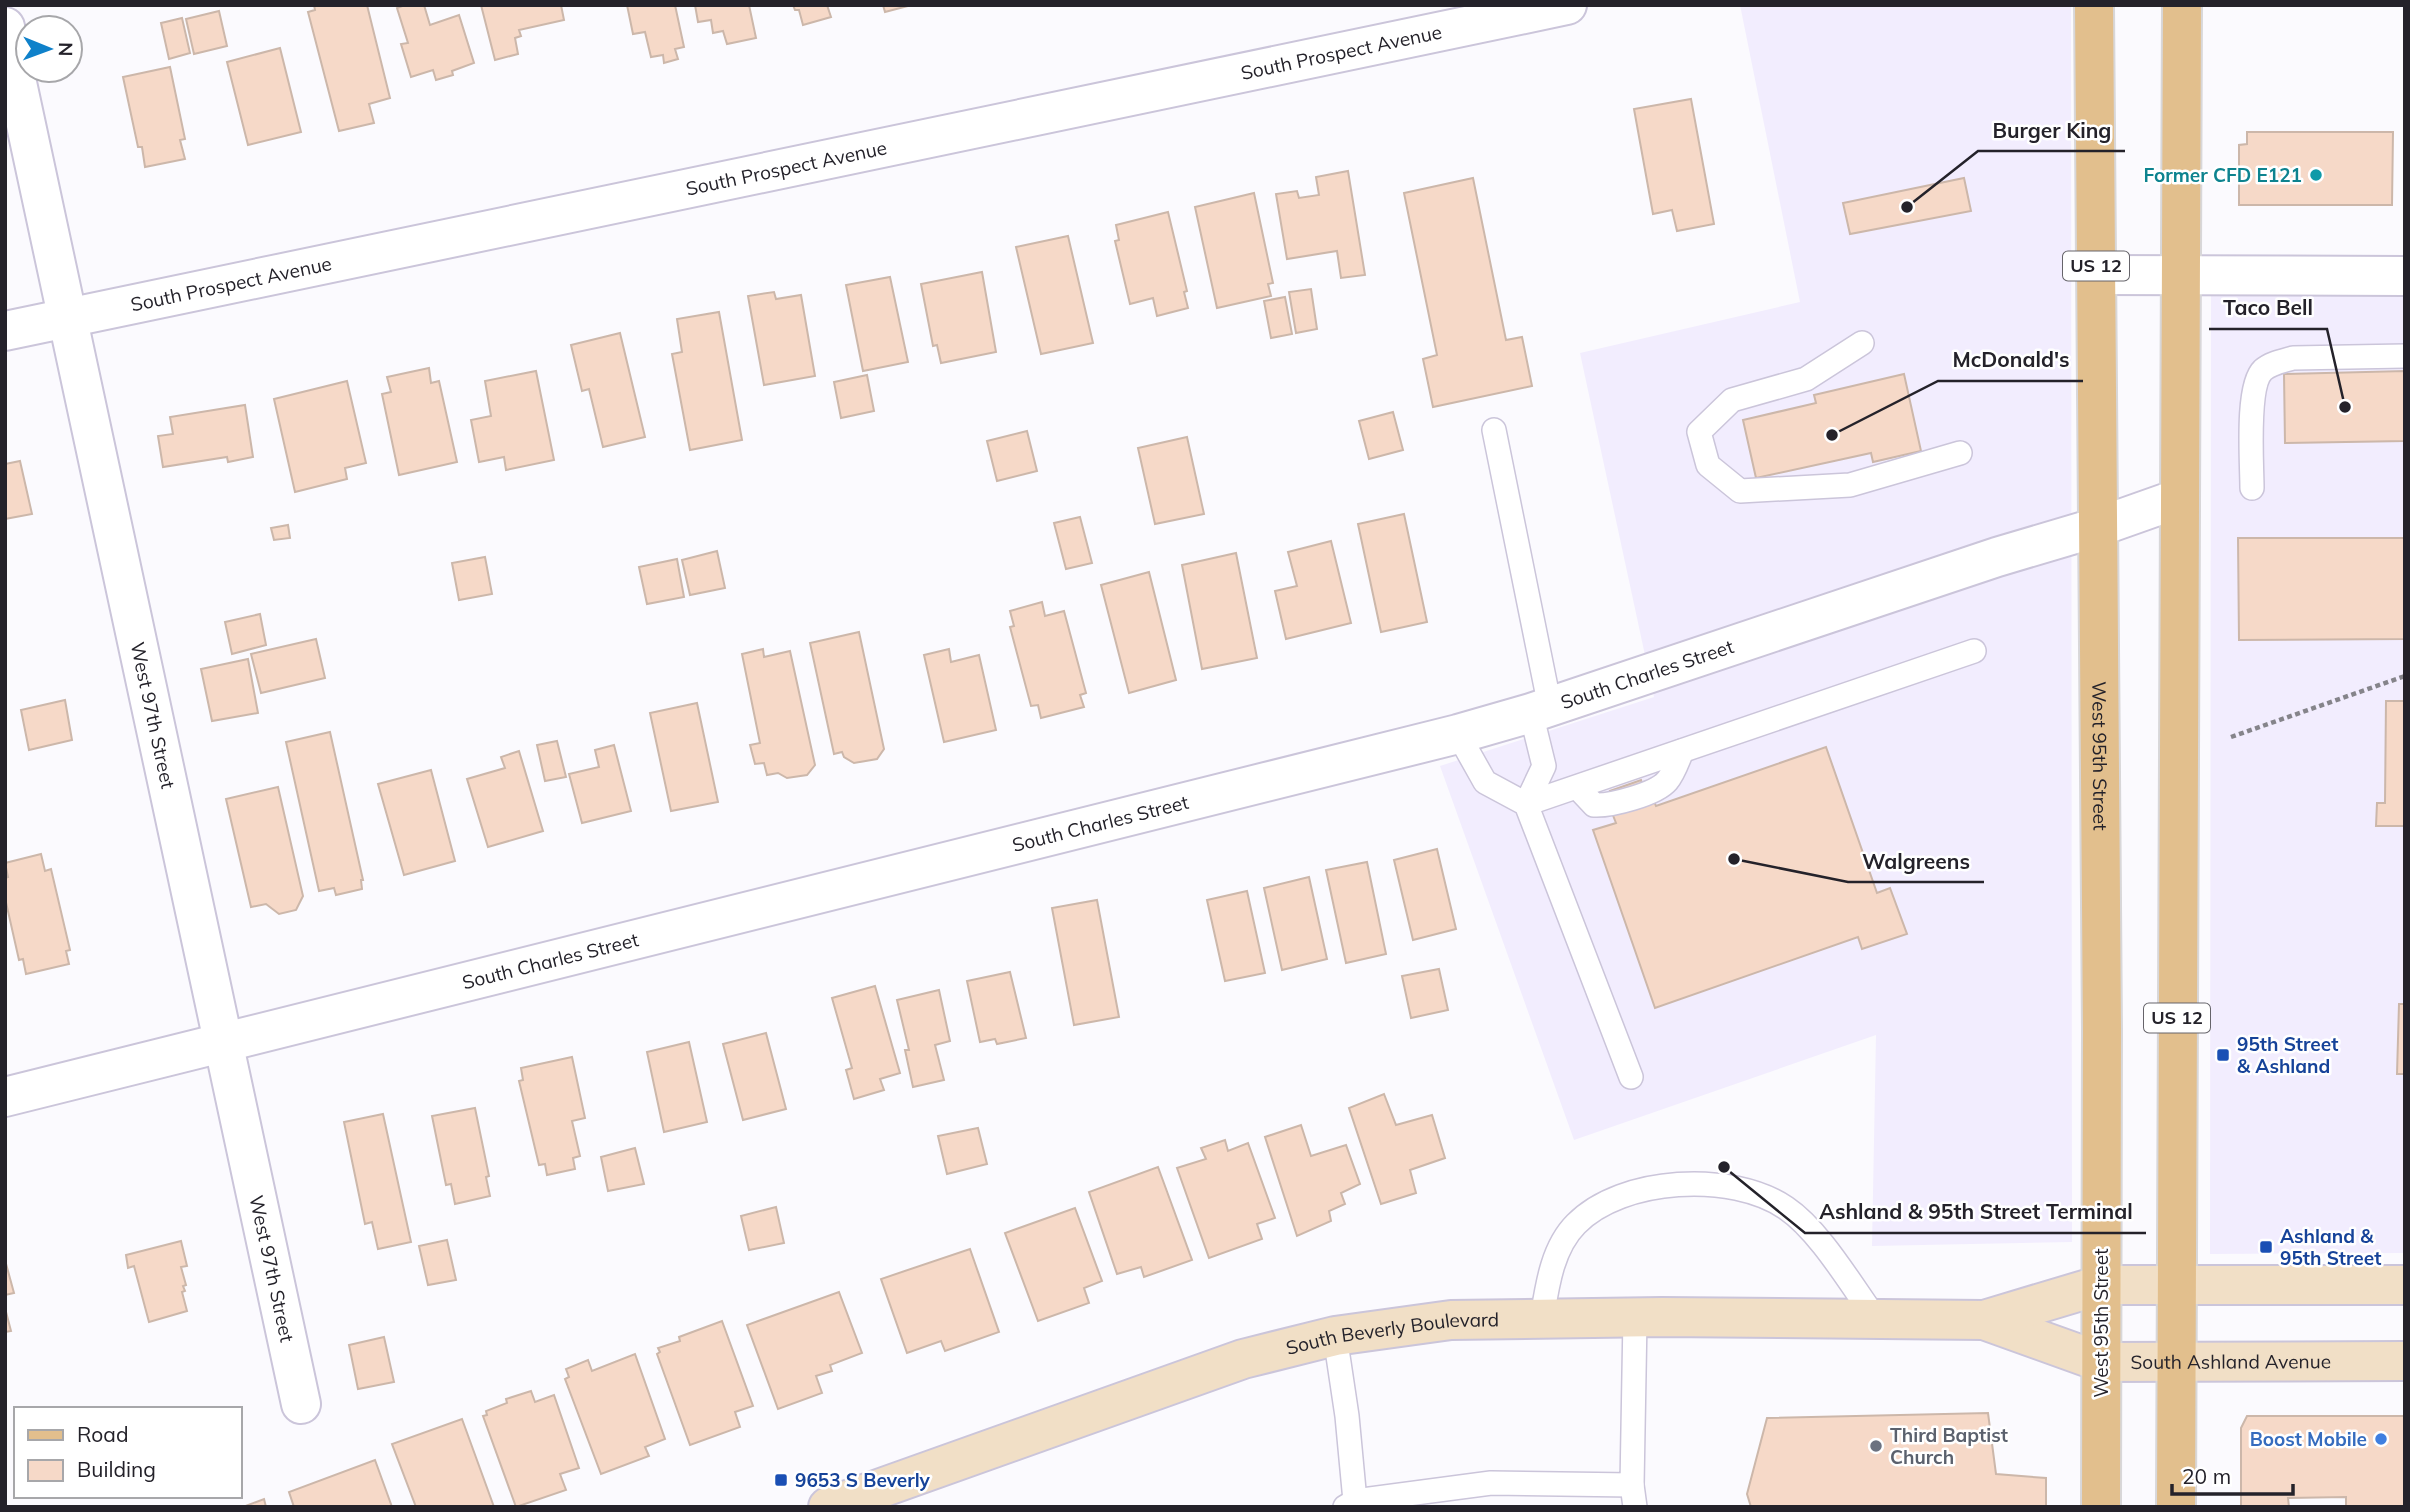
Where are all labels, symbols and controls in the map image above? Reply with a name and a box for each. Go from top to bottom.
north arrow [14,14,84,84]
street label: South Prospect Avenue [1239,19,1444,85]
text: N [54,42,78,57]
callout: Burger King [1978,109,2125,151]
text: Burger King [1993,117,2111,143]
street label: South Prospect Avenue [684,135,889,201]
place label: Former CFD E121 [2144,163,2302,187]
marker: Former CFD E121 [2308,167,2324,183]
street label: South Prospect Avenue [128,251,334,316]
road number: US 12 [2063,252,2129,280]
callout: Taco Bell [2209,287,2327,329]
text: Taco Bell [2223,294,2313,320]
callout: McDonald's [1938,339,2083,381]
text: McDonald's [1952,346,2070,372]
street label: South Charles Street [1558,634,1737,714]
street label: West 97th Street [126,640,180,791]
street label: West 95th Street [2087,681,2112,831]
street label: South Charles Street [1010,790,1191,857]
callout: Walgreens [1848,840,1984,882]
text: Walgreens [1862,848,1970,874]
street label: South Charles Street [460,927,641,994]
road number: US 12 [2144,1003,2210,1032]
place label: 95th Street & Ashland [2237,1032,2338,1078]
marker: 95th Street & Ashland [2215,1047,2231,1063]
callout: Ashland & 95th Street Terminal [1805,1191,2146,1233]
street label: West 97th Street [244,1193,299,1345]
text: Ashland & 95th Street Terminal [1819,1198,2133,1224]
place label: Ashland & 95th Street [2280,1224,2381,1270]
marker: Ashland & 95th Street [2258,1239,2274,1255]
street label: West 95th Street [2089,1248,2113,1398]
street label: South Beverly Boulevard [1283,1307,1499,1360]
street label: South Ashland Avenue [2130,1349,2331,1374]
legend [14,1407,242,1498]
text: Road [77,1421,128,1447]
place label: Third Baptist Church [1890,1423,2008,1469]
place label: Boost Mobile [2250,1427,2367,1451]
marker: Boost Mobile [2373,1431,2389,1447]
marker: Third Baptist Church [1868,1438,1884,1454]
scale bar [2172,1452,2293,1496]
text: Building [77,1456,156,1482]
text: 20 m [2182,1463,2231,1489]
place label: 9653 S Beverly [795,1468,931,1492]
marker: 9653 S Beverly [773,1472,789,1488]

